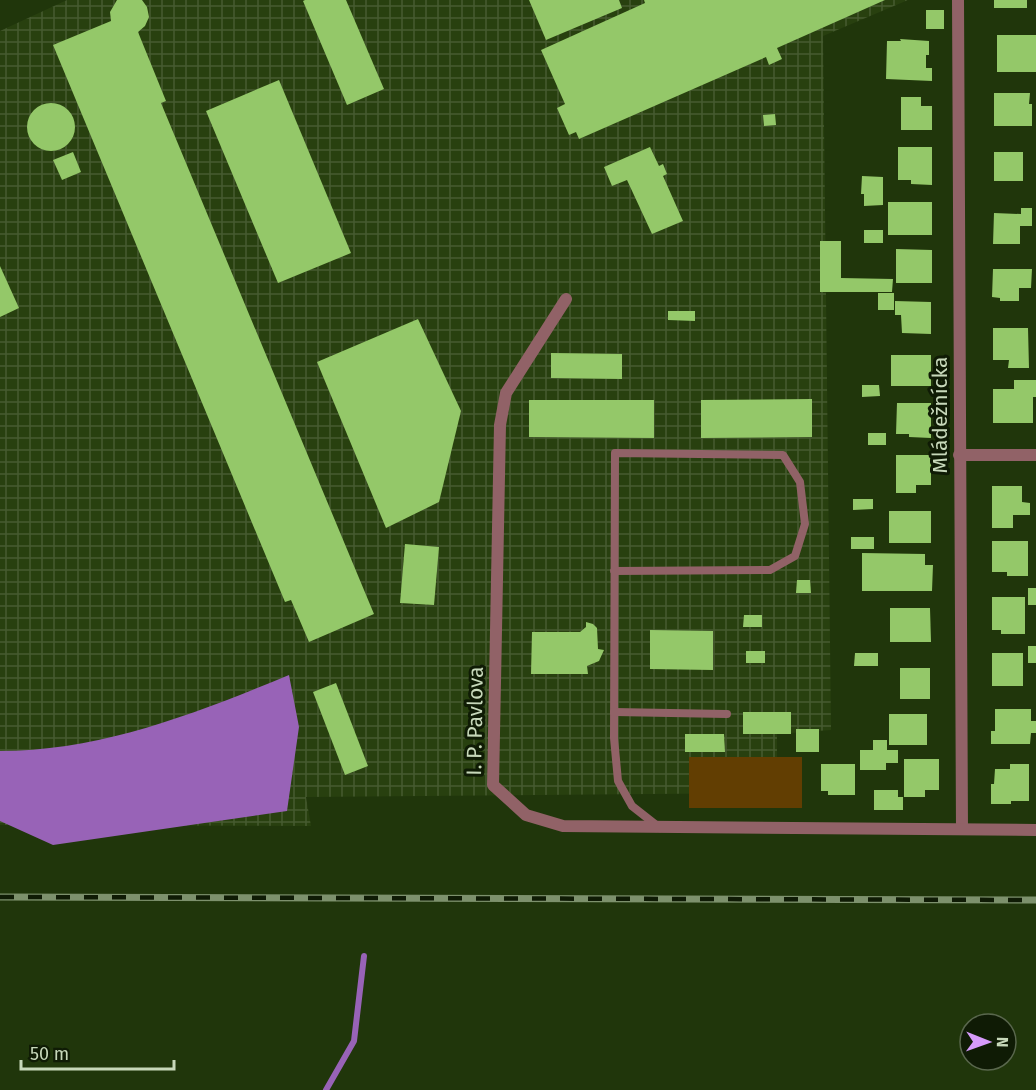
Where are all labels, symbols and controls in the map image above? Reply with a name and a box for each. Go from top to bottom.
street label: Mládežnícka [927,357,953,473]
street label: I. P. Pavlova [461,666,489,776]
north arrow [958,1012,1018,1072]
scale bar [21,1033,174,1071]
text: N [993,1037,1012,1048]
text: 50 m [30,1043,69,1065]

